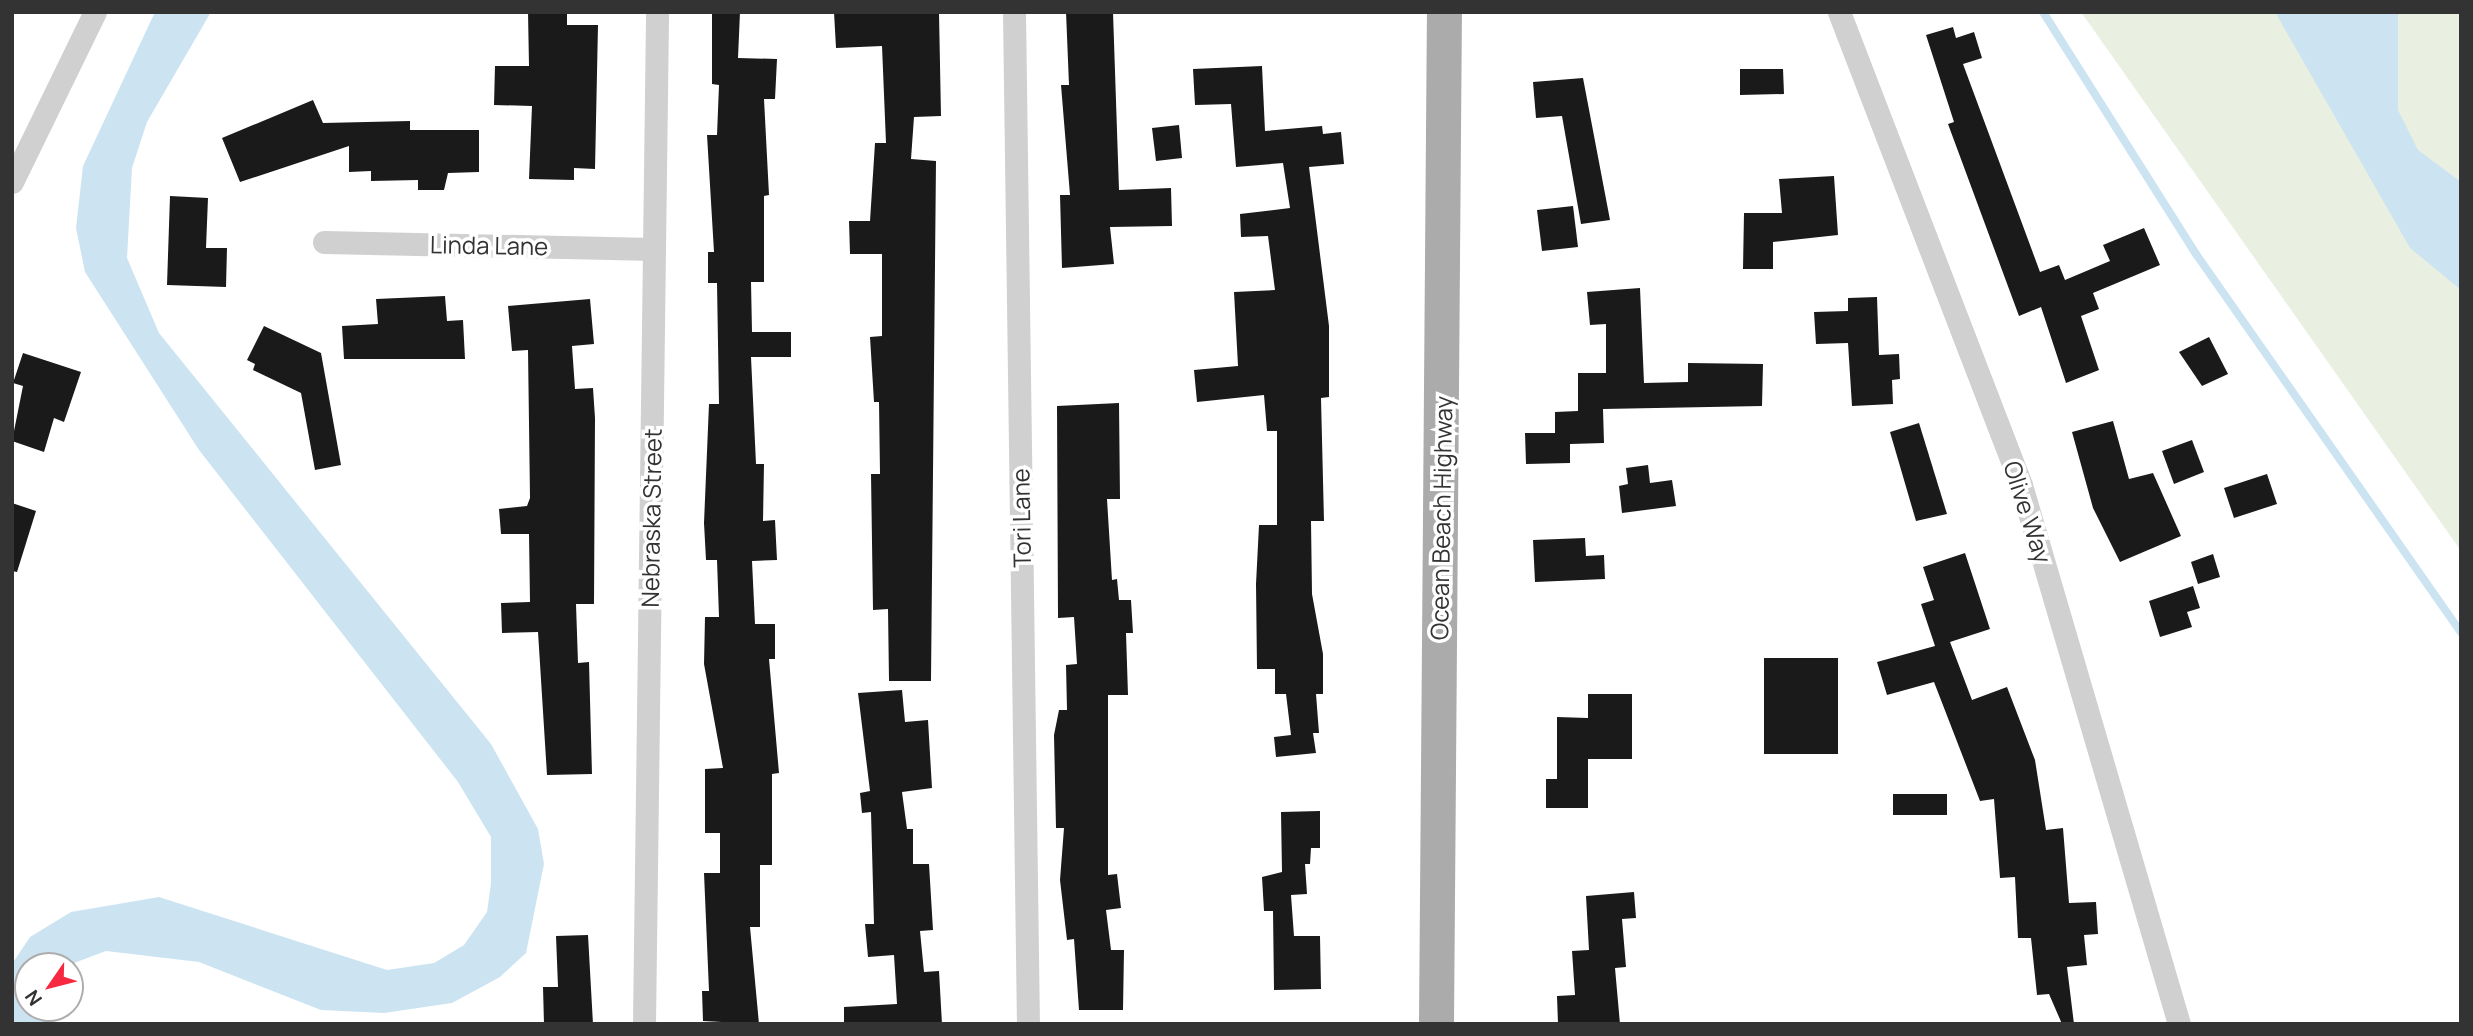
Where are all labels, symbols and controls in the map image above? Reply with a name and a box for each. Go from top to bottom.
street label: Linda Lane [430,230,548,260]
street label: Ocean Beach Highway [1424,396,1458,640]
street label: Nebraska Street [635,428,667,608]
street label: Olive Way [1998,457,2058,567]
street label: Tori Lane [1006,468,1036,568]
north arrow [14,952,84,1022]
text: N [19,985,48,1011]

